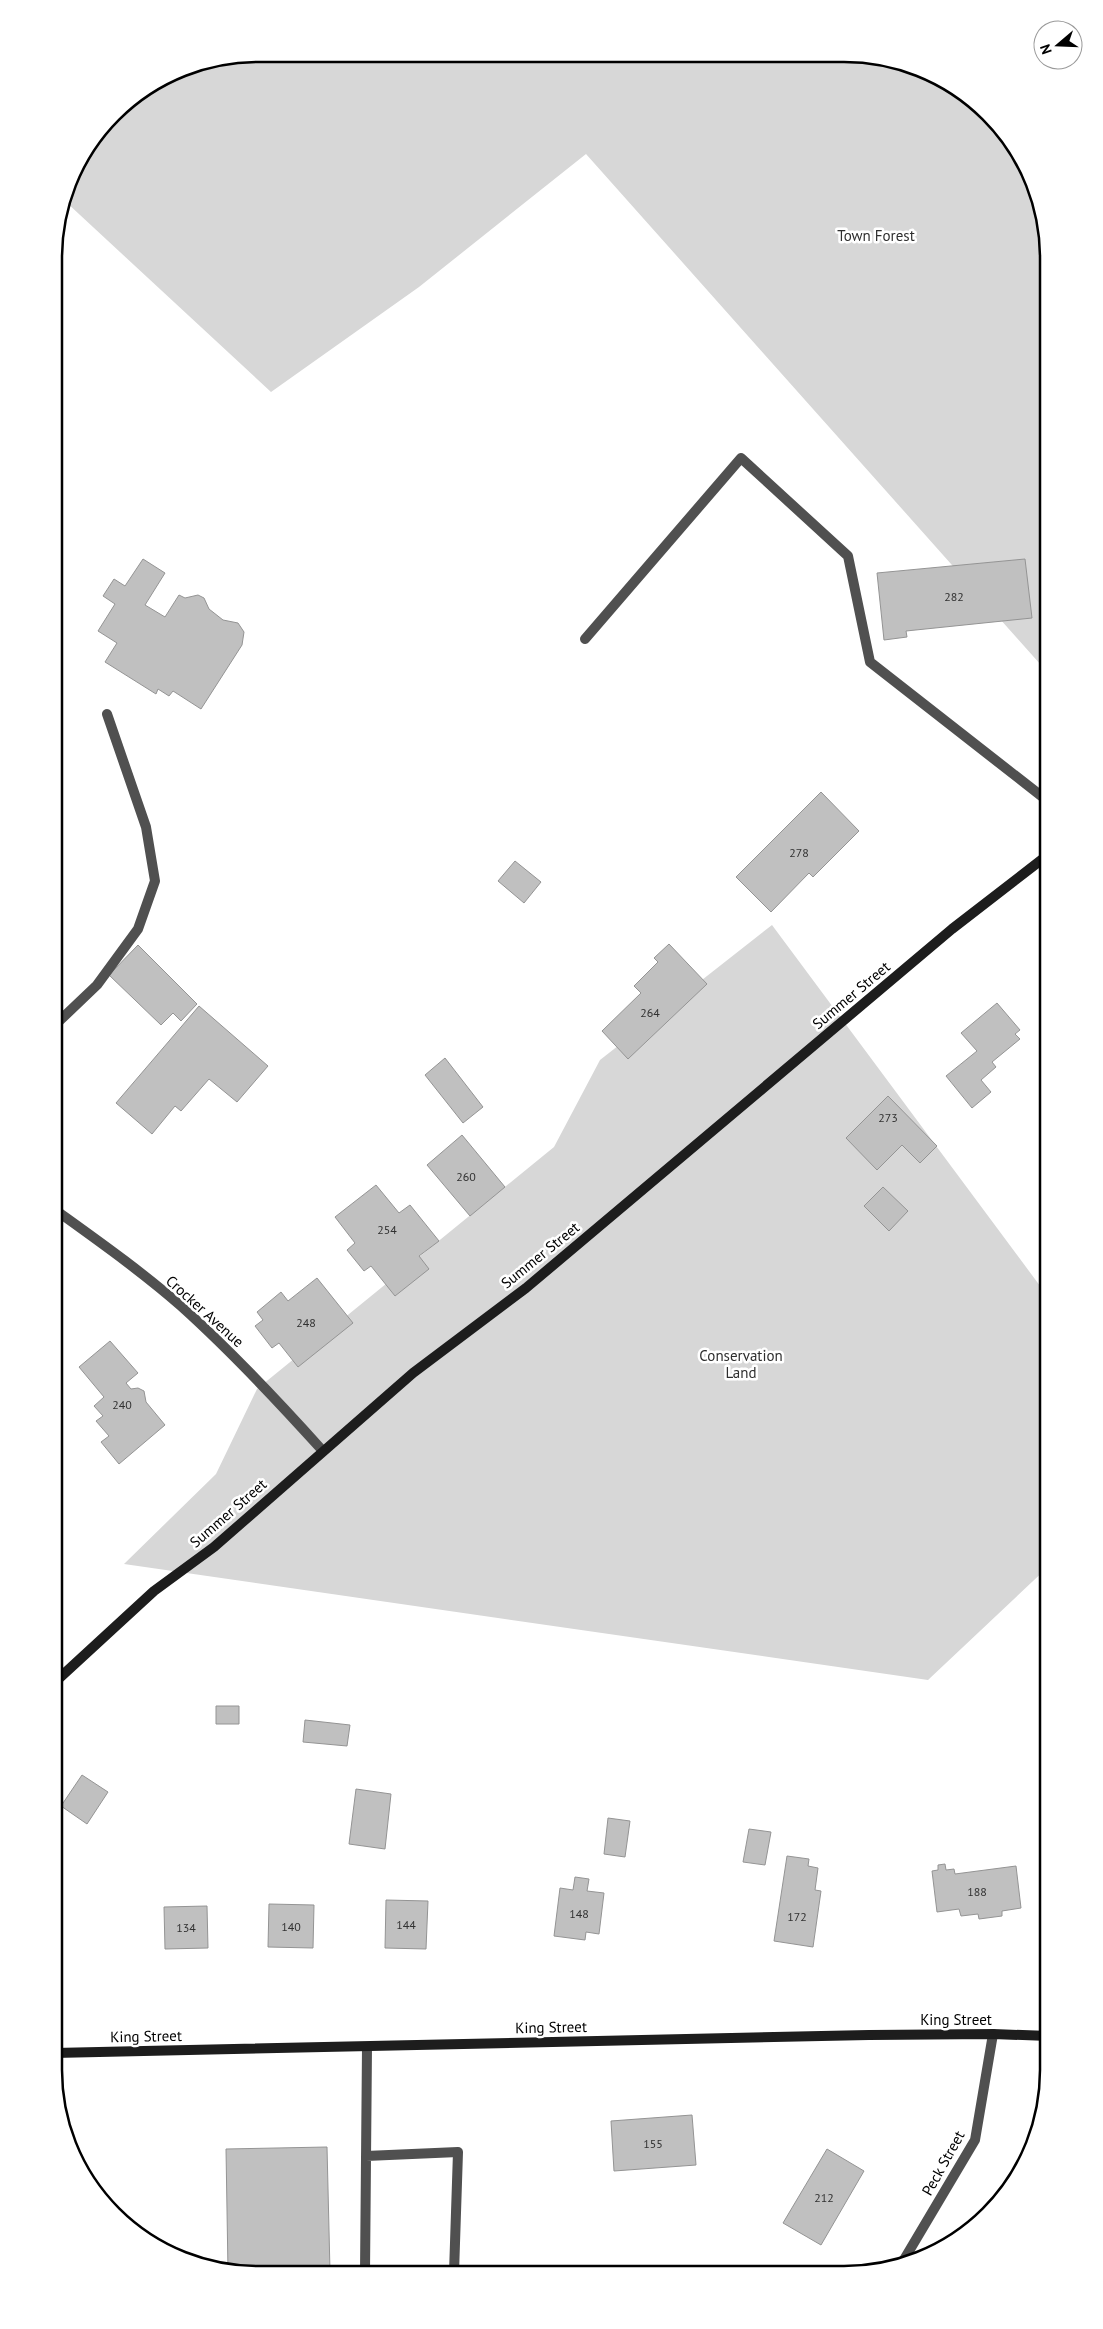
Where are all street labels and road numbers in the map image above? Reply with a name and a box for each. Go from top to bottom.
street label: Summer Street [808,957,894,1033]
street label: Summer Street [497,1218,583,1292]
street label: Crocker Avenue [162,1271,248,1351]
street label: Summer Street [186,1475,270,1551]
street label: King Street [920,2010,992,2029]
street label: King Street [515,2017,587,2037]
street label: King Street [110,2026,182,2046]
street label: Peck Street [917,2127,969,2199]

